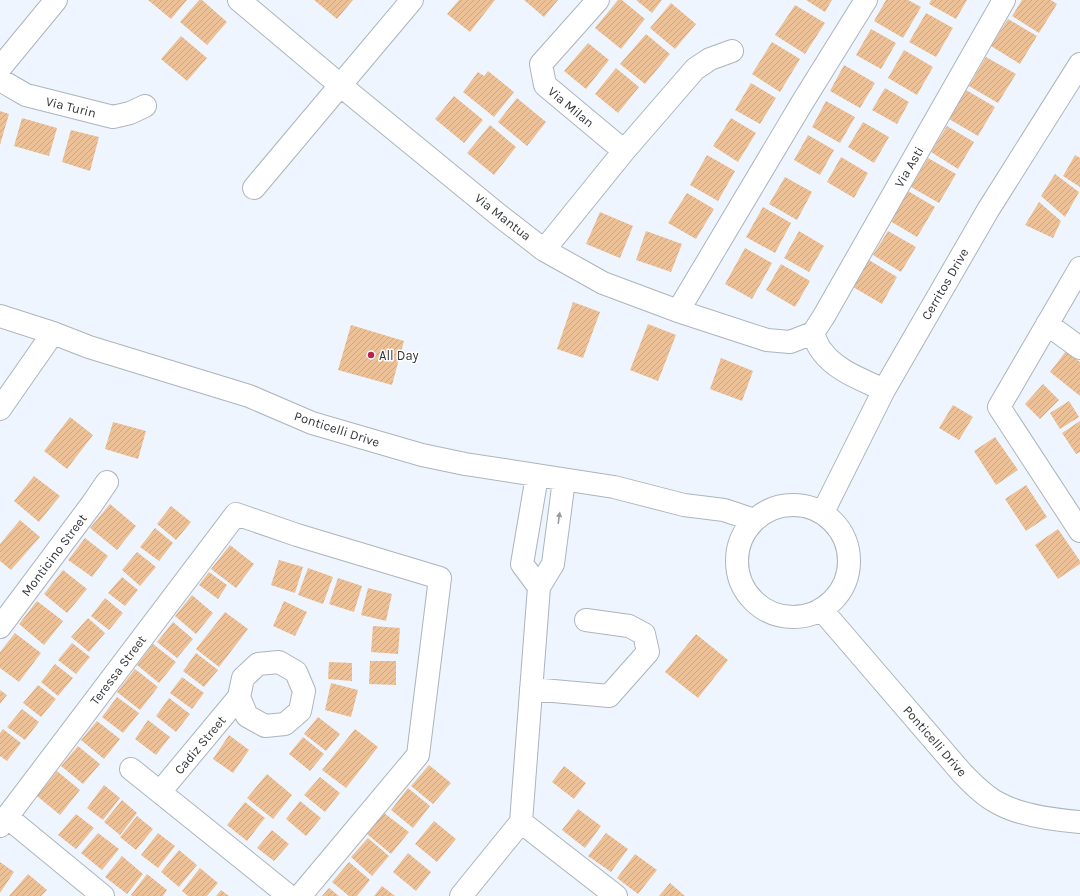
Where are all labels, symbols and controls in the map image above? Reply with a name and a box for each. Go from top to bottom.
street label: Via Milan [545,84,597,130]
street label: Via Turin [44,94,98,120]
street label: Via Asti [891,144,927,190]
street label: Via Mantua [472,190,534,244]
street label: Cerritos Drive [918,245,972,322]
place label: All Day [379,348,419,363]
marker: All Day [366,350,376,360]
street label: Ponticelli Drive [292,408,382,450]
street label: Monticino Street [18,511,90,599]
one-way arrow [556,512,562,524]
street label: Teressa Street [87,632,149,708]
street label: Ponticelli Drive [900,703,970,780]
street label: Cadiz Street [171,713,229,777]

